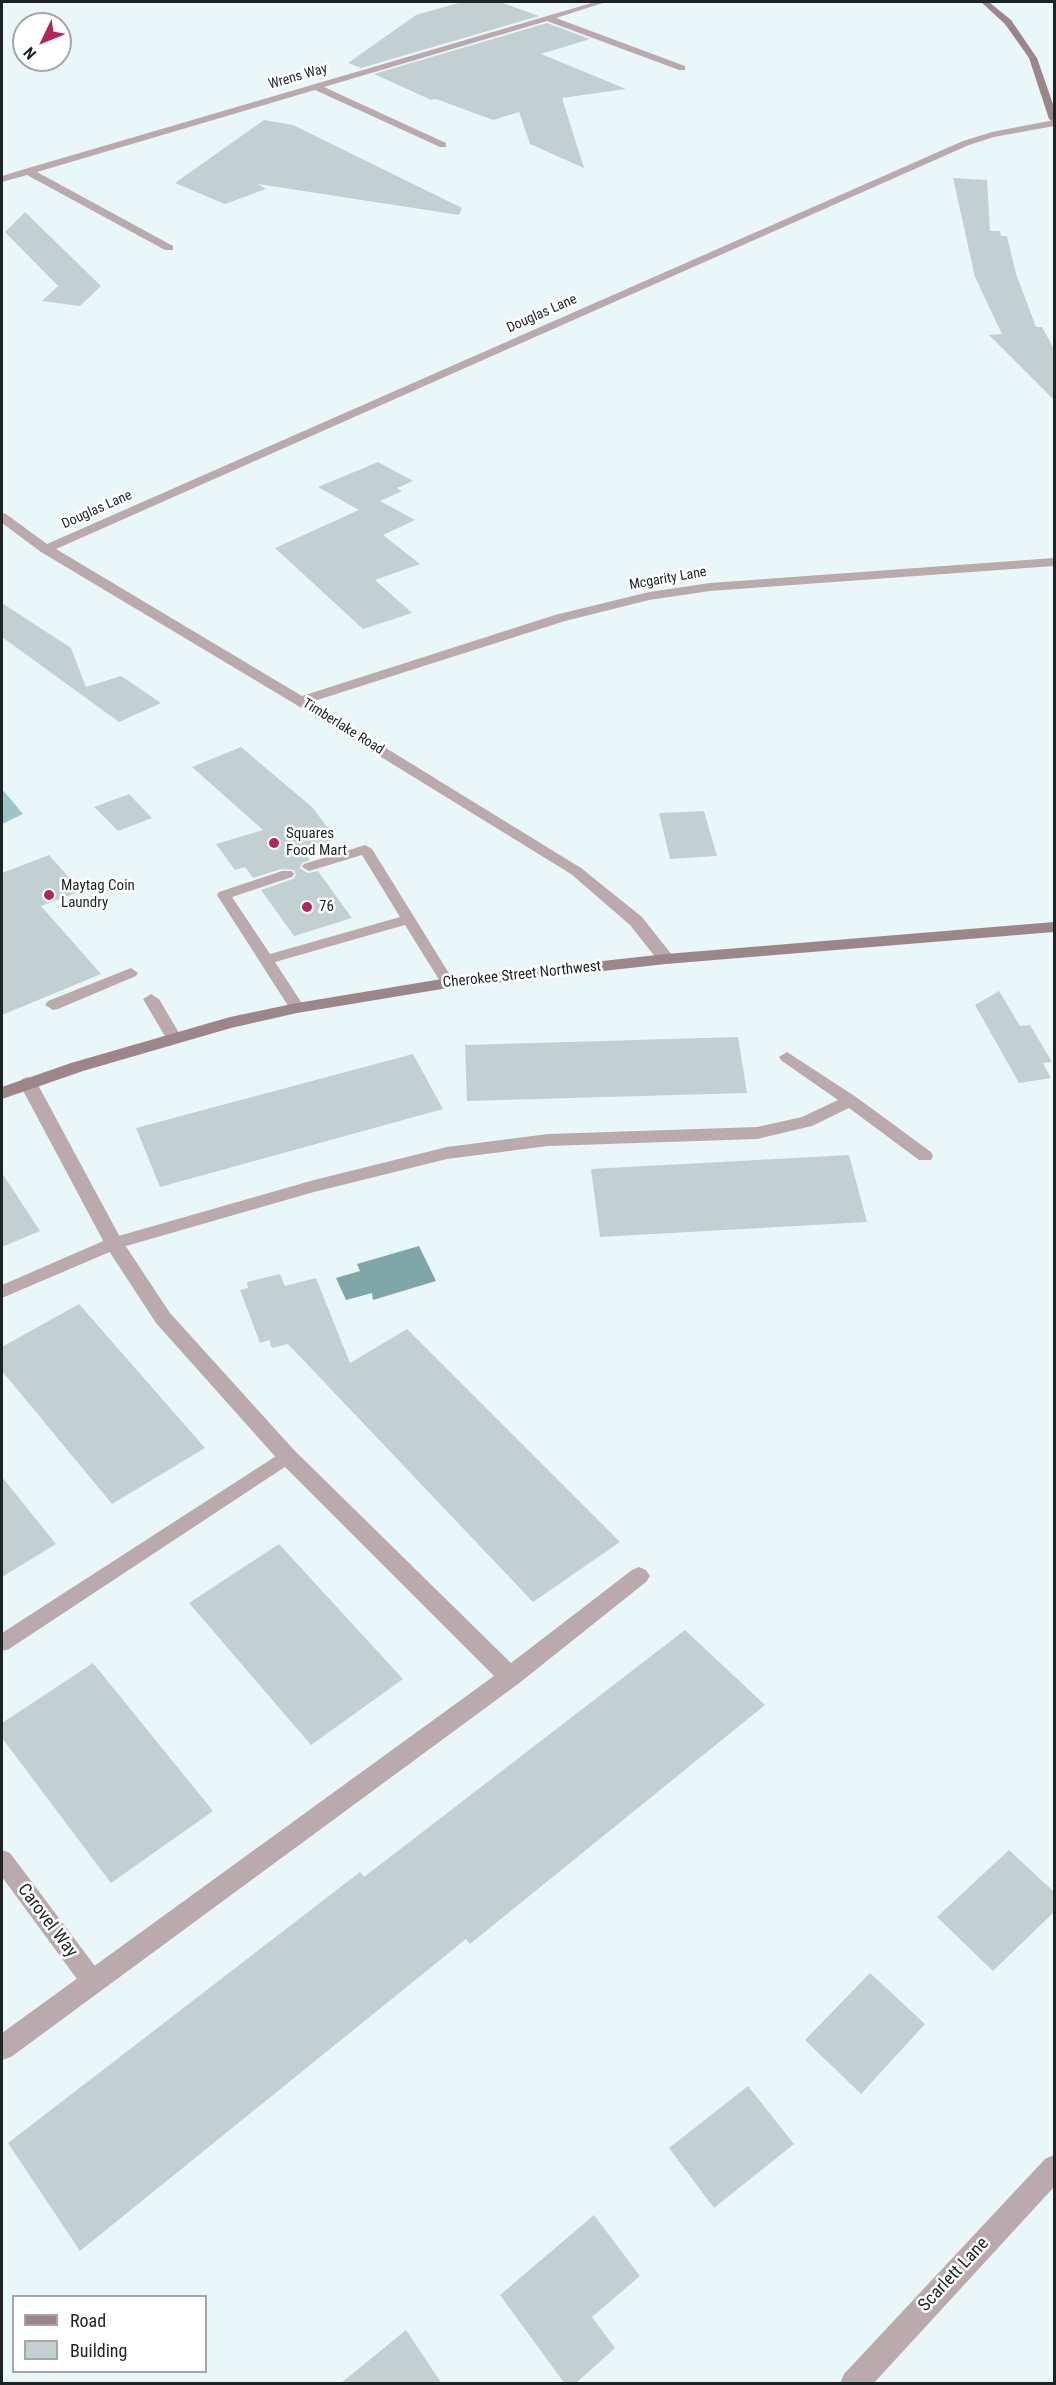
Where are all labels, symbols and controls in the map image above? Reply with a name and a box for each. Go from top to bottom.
north arrow [12,12,72,72]
text: N [20,43,40,63]
street label: Wrens Way [267,61,329,93]
street label: Douglas Lane [504,291,580,337]
street label: Douglas Lane [59,487,135,533]
street label: Mcgarity Lane [628,564,708,594]
street label: Timberlake Road [299,695,387,759]
place label: Squares Food Mart [286,825,347,860]
marker: Squares Food Mart [267,836,281,850]
place label: Maytag Coin Laundry [61,877,135,912]
marker: Maytag Coin Laundry [42,888,56,902]
place label: 76 [319,898,334,916]
marker: 76 [300,900,314,914]
street label: Cherokee Street Northwest [442,958,602,992]
street label: Carovel Way [12,1880,82,1962]
street label: Scarlett Lane [914,2233,994,2317]
legend [12,2295,207,2373]
text: Road [70,2310,106,2331]
text: Building [70,2340,127,2361]

